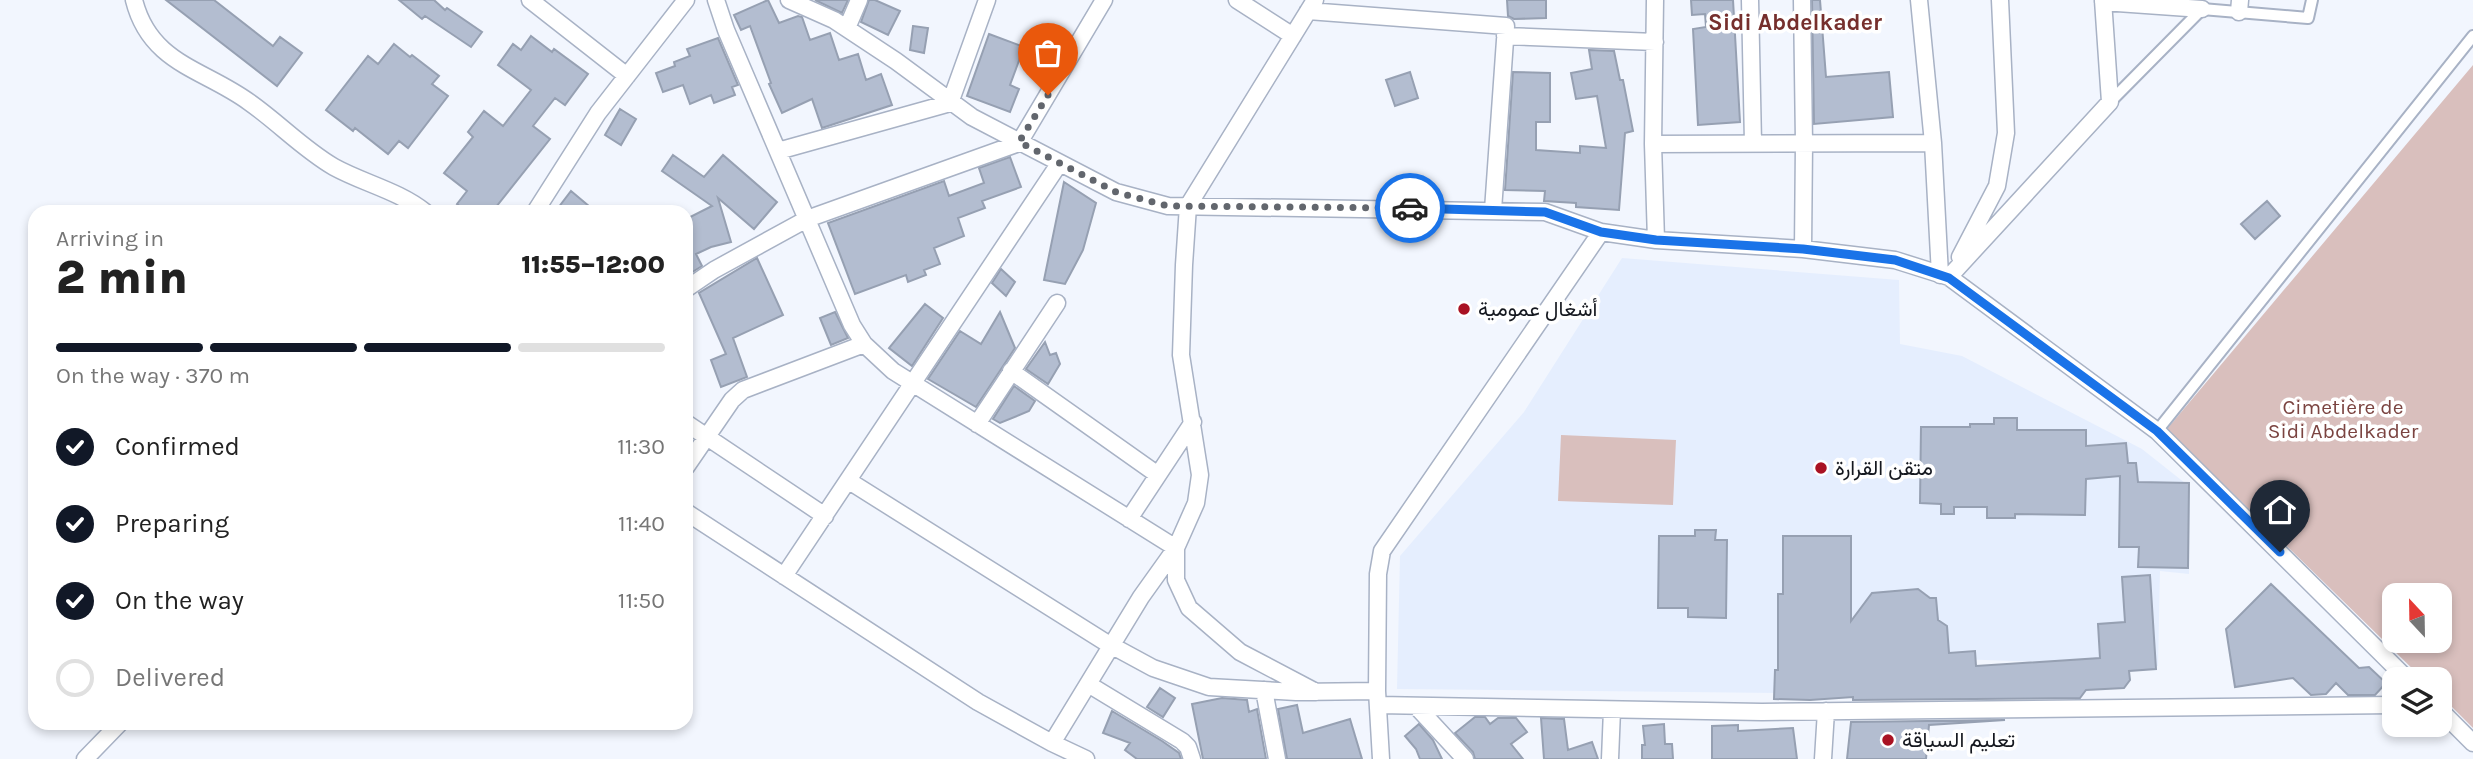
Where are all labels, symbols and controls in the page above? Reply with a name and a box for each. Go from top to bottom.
district label: Sidi Abdelkader [1708,9,1882,36]
pin [1018,23,1078,95]
icon: bag [1029,34,1067,72]
courier [1375,173,1445,243]
icon: car [1391,189,1429,227]
text: Arriving in [56,225,164,252]
text: 11:55–12:00 [521,249,665,280]
text: 2 min [56,251,188,305]
place label: أشغال عمومية [1478,297,1598,322]
marker: أشغال عمومية [1456,301,1472,317]
text: On the way · 370 m [56,362,250,389]
park label: Cimetière de Sidi Abdelkader [2268,395,2419,443]
icon: check [56,428,94,466]
text: Confirmed [115,431,240,462]
text: 11:30 [617,433,665,460]
place label: متقن القرارة [1835,456,1933,481]
marker: متقن القرارة [1813,460,1829,476]
pin [2250,480,2310,552]
icon: home [2261,491,2299,529]
icon: check [56,505,94,543]
text: Preparing [115,508,229,539]
text: 11:40 [618,510,665,537]
icon: check [56,582,94,620]
north arrow [2382,583,2452,653]
map controls [2382,583,2452,737]
text: On the way [115,585,244,616]
text: 11:50 [618,587,665,614]
text: Delivered [115,662,225,693]
button: layers [2382,667,2452,737]
place label: تعليم السياقة [1902,728,2015,754]
marker: تعليم السياقة [1880,732,1896,748]

